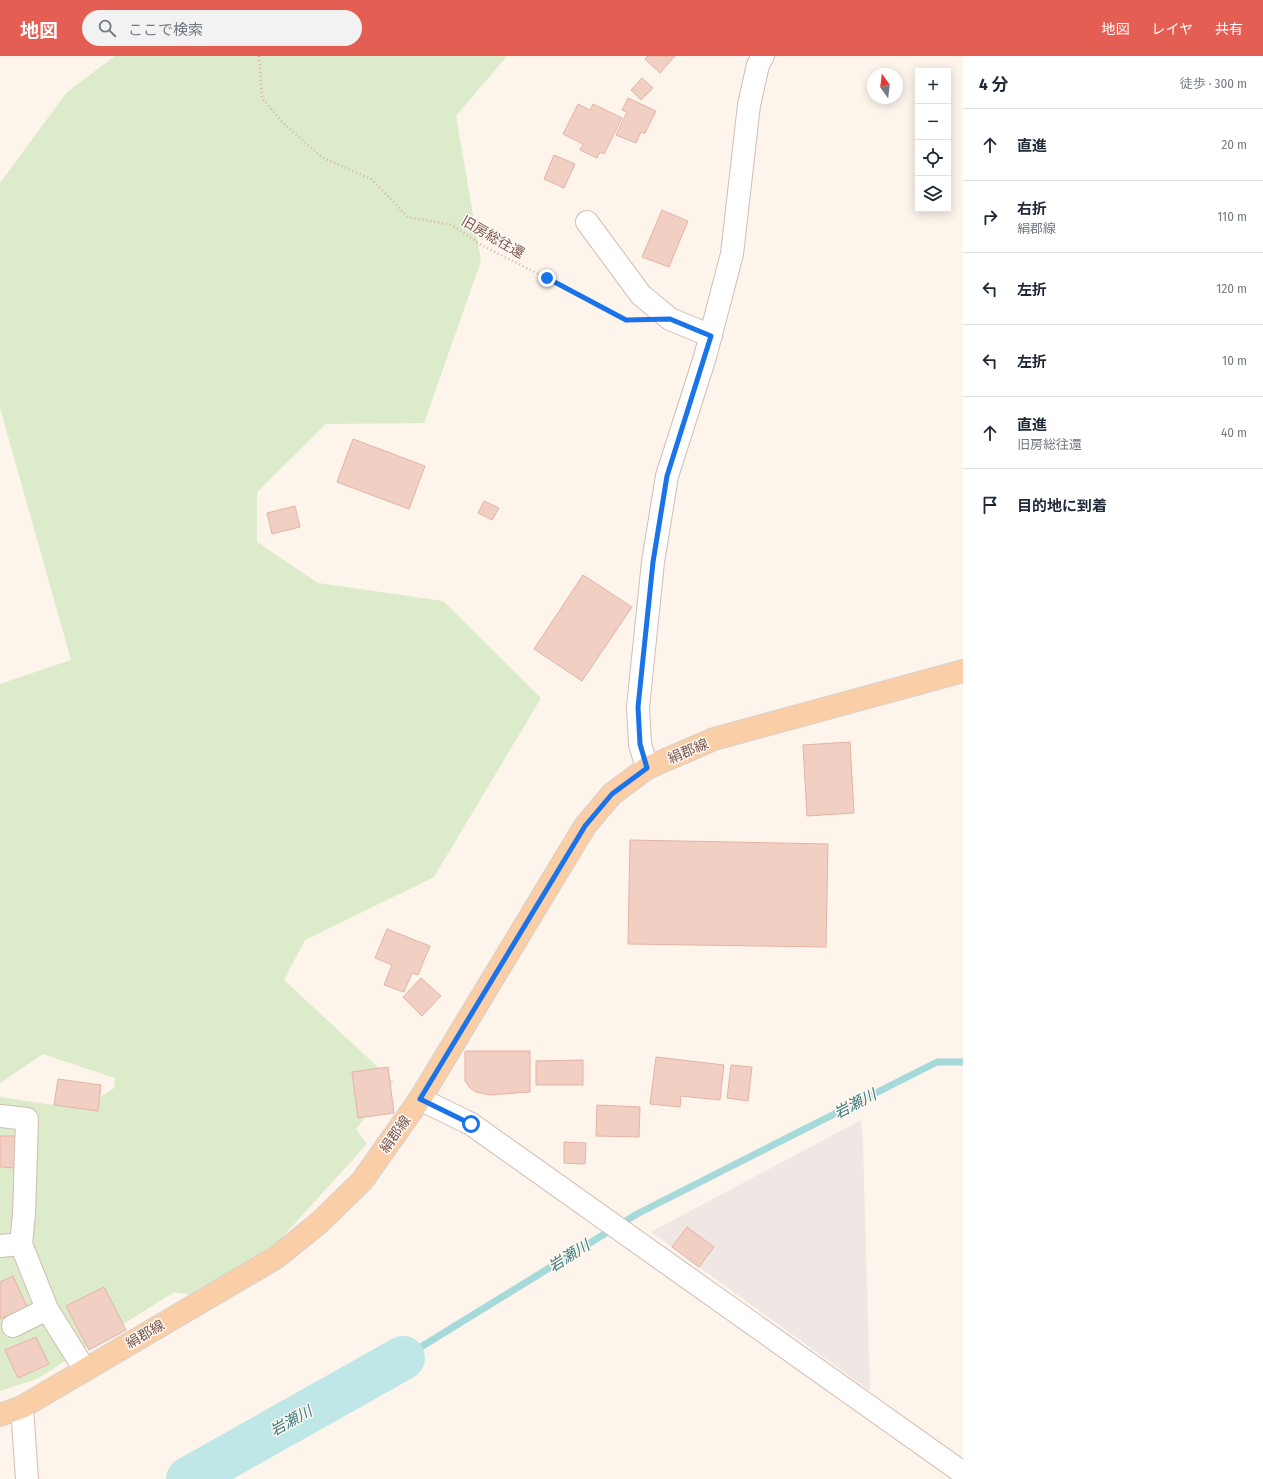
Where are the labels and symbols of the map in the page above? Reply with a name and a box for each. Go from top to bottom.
north arrow [867,68,903,104]
street label: 旧房総往還 [458,213,527,262]
route end [538,269,556,287]
street label: 絹郡線 [666,735,711,767]
water label: 岩瀬川 [831,1085,881,1122]
street label: 絹郡線 [376,1112,414,1156]
route start [462,1115,480,1133]
water label: 岩瀬川 [545,1235,595,1276]
street label: 絹郡線 [123,1317,168,1352]
water label: 岩瀬川 [267,1401,317,1440]

